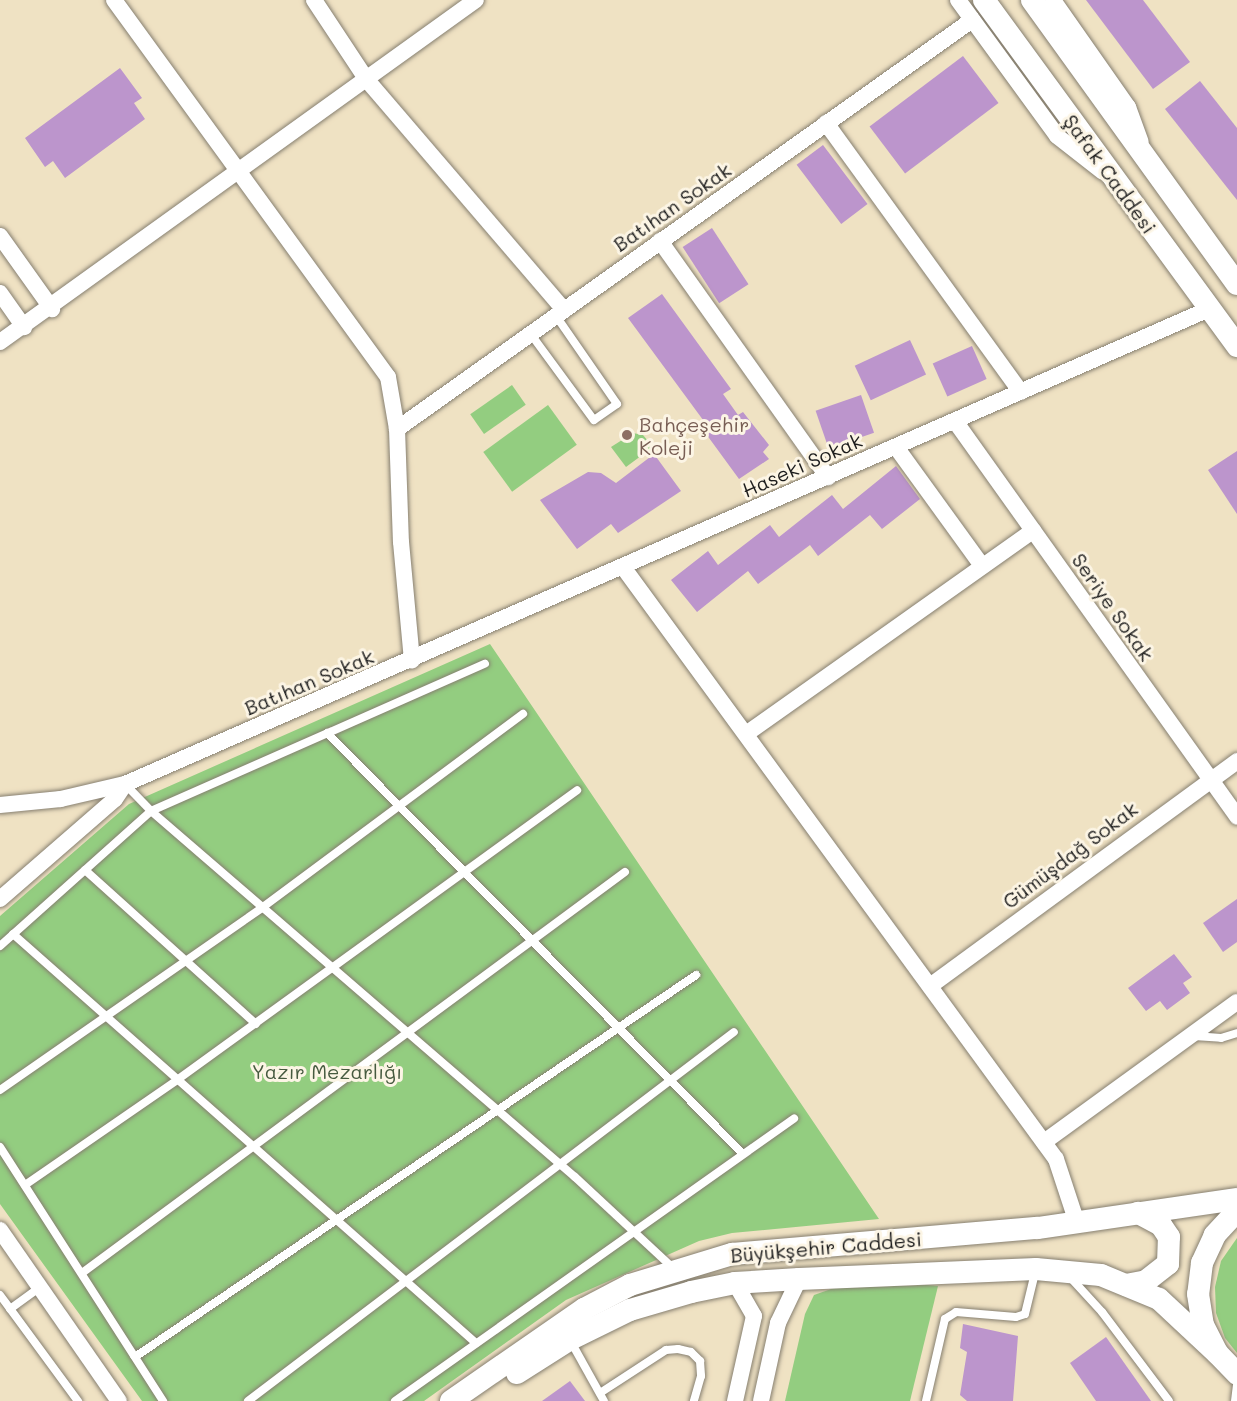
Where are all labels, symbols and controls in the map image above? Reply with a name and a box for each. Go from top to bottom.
street label: Şafak Caddesi [1059,110,1161,238]
street label: Batıhan Sokak [609,158,735,256]
place label: Bahçeşehir Koleji [639,412,749,459]
marker: Bahçeşehir Koleji [620,428,634,442]
street label: Haseki Sokak [738,428,866,502]
street label: Seriye Sokak [1067,549,1159,665]
street label: Batıhan Sokak [241,644,377,720]
street label: Gümüşdağ Sokak [998,797,1142,913]
park label: Yazır Mezarlığı [252,1059,402,1083]
street label: Büyükşehir Caddesi [729,1227,923,1267]

